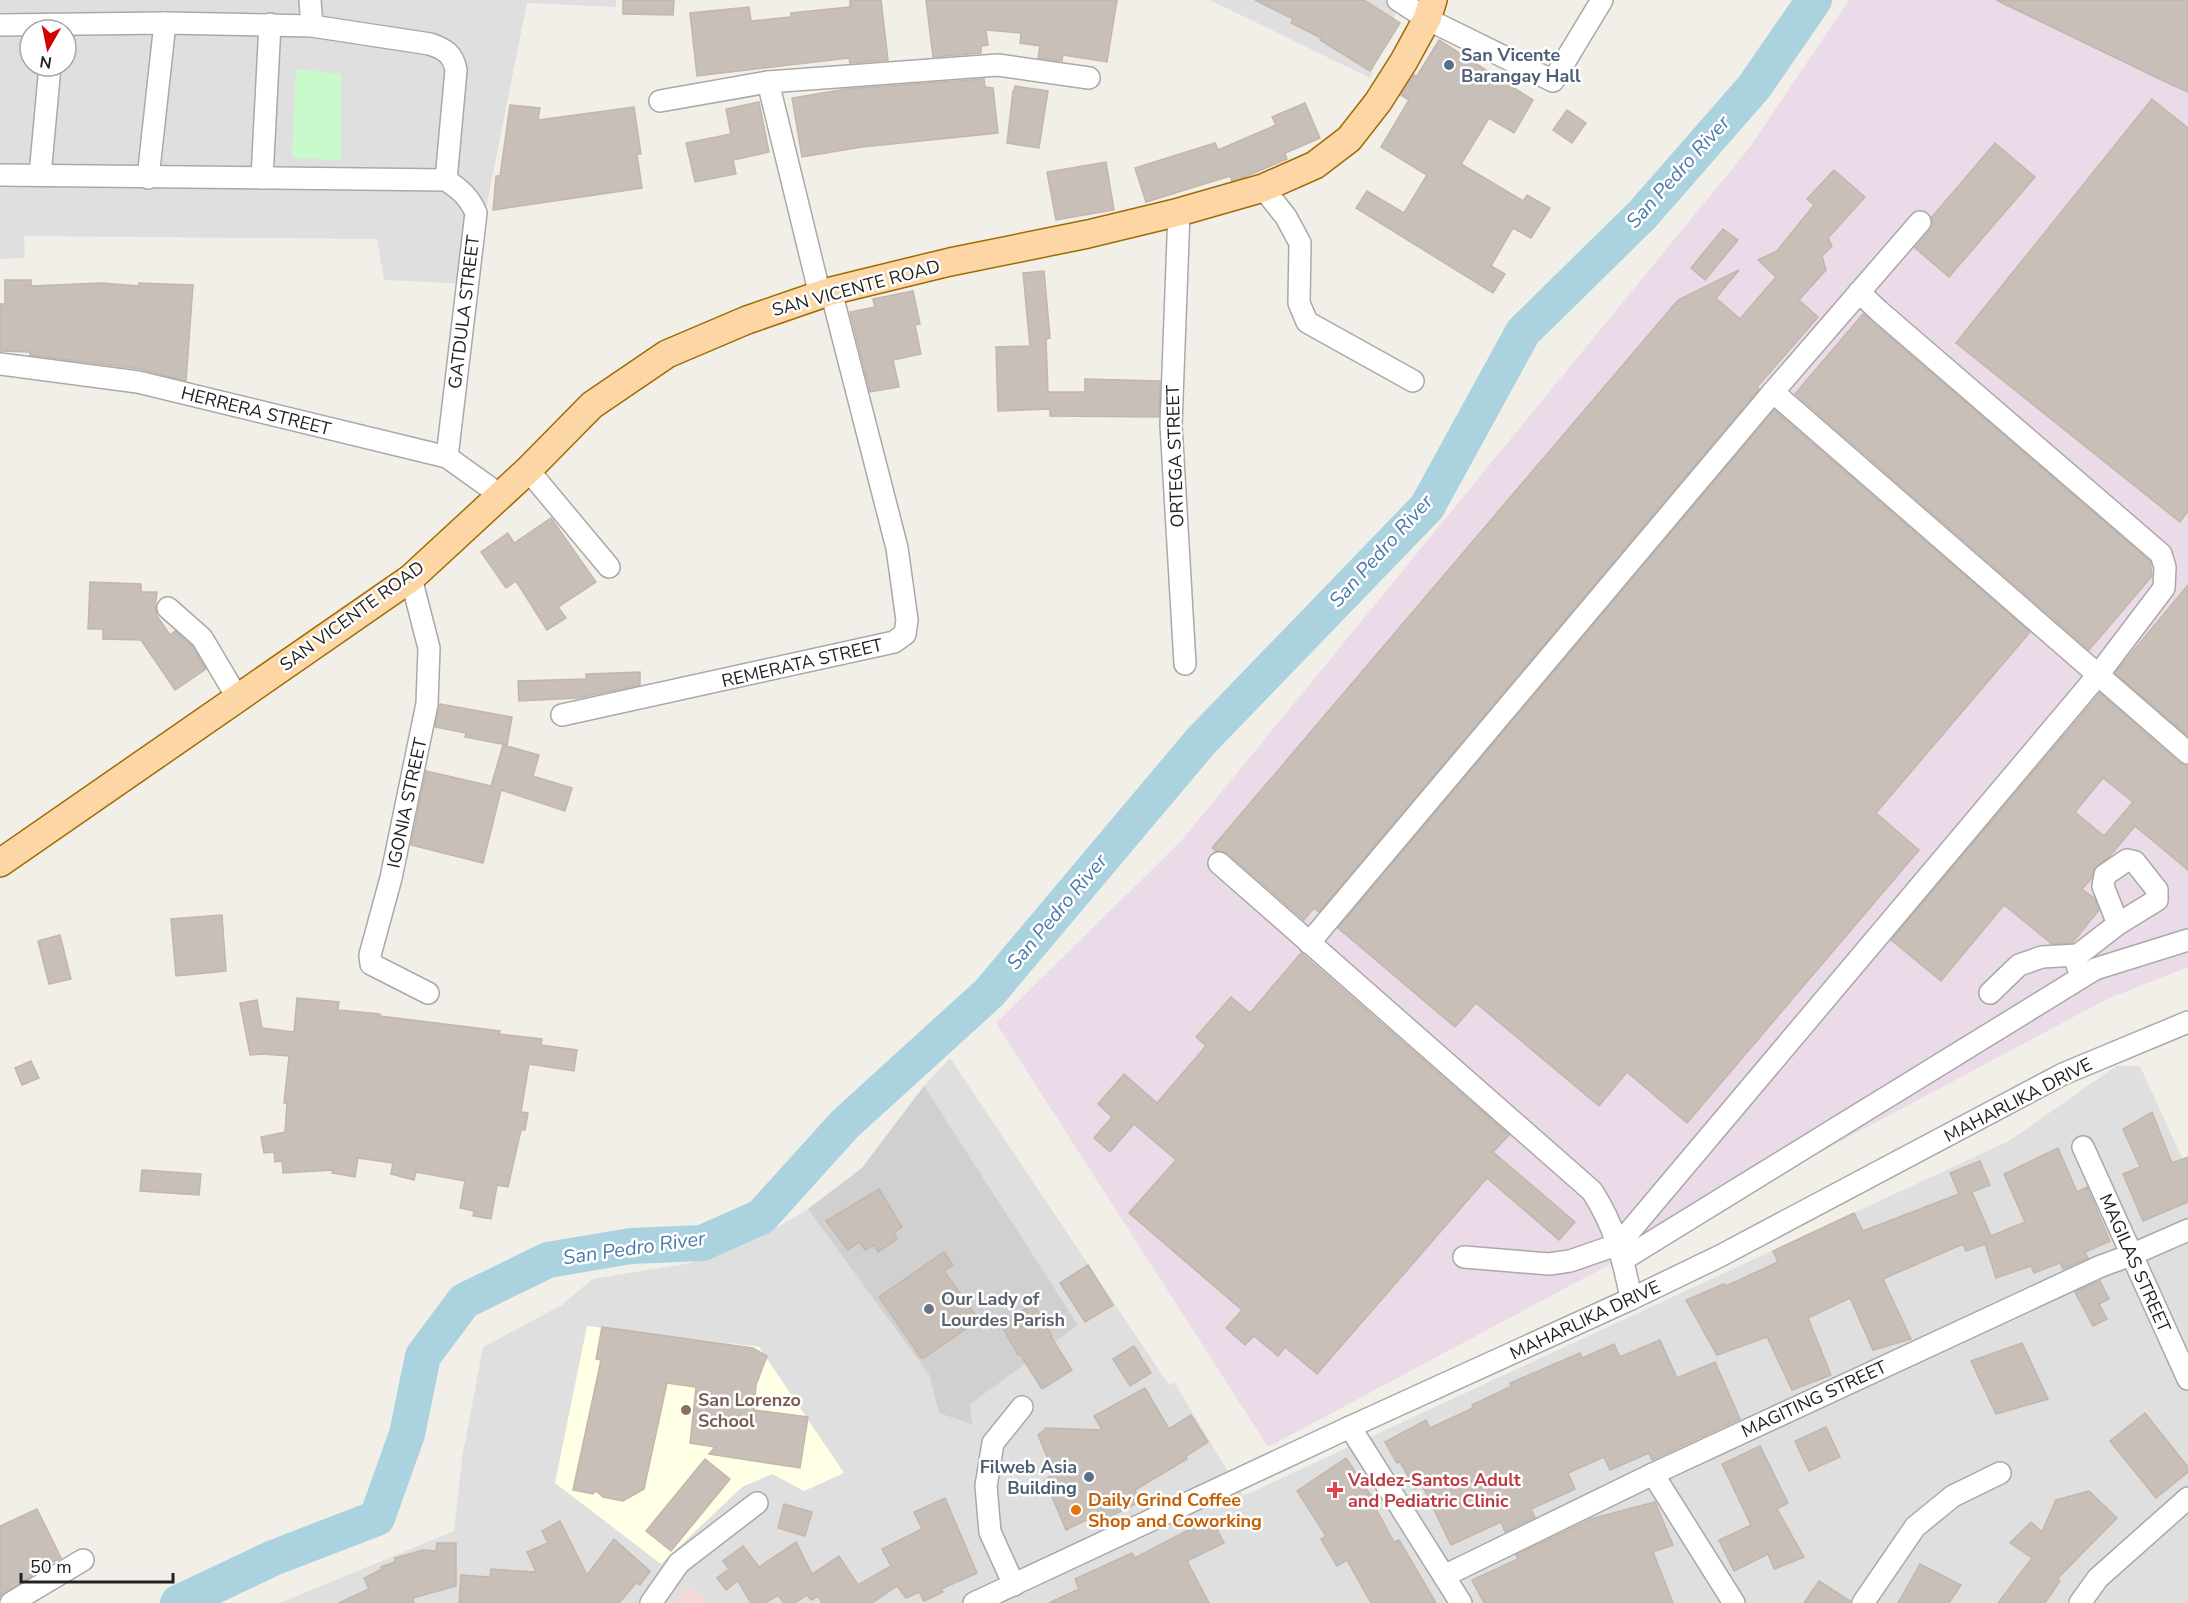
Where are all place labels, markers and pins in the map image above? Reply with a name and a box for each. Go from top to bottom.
place label: San Vicente Barangay Hall [1461,43,1581,88]
marker: San Vicente Barangay Hall [1442,58,1456,72]
place label: Our Lady of Lourdes Parish [941,1287,1065,1332]
marker: Our Lady of Lourdes Parish [922,1302,936,1316]
place label: San Lorenzo School [698,1388,801,1433]
marker: San Lorenzo School [679,1403,693,1417]
place label: Filweb Asia Building [980,1455,1077,1500]
place label: Valdez-Santos Adult and Pediatric Clinic [1347,1468,1521,1513]
marker: Filweb Asia Building [1082,1470,1096,1484]
marker: Valdez-Santos Adult and Pediatric Clinic [1326,1481,1344,1499]
place label: Daily Grind Coffee Shop and Coworking [1088,1488,1262,1533]
marker: Daily Grind Coffee Shop and Coworking [1069,1503,1083,1517]

